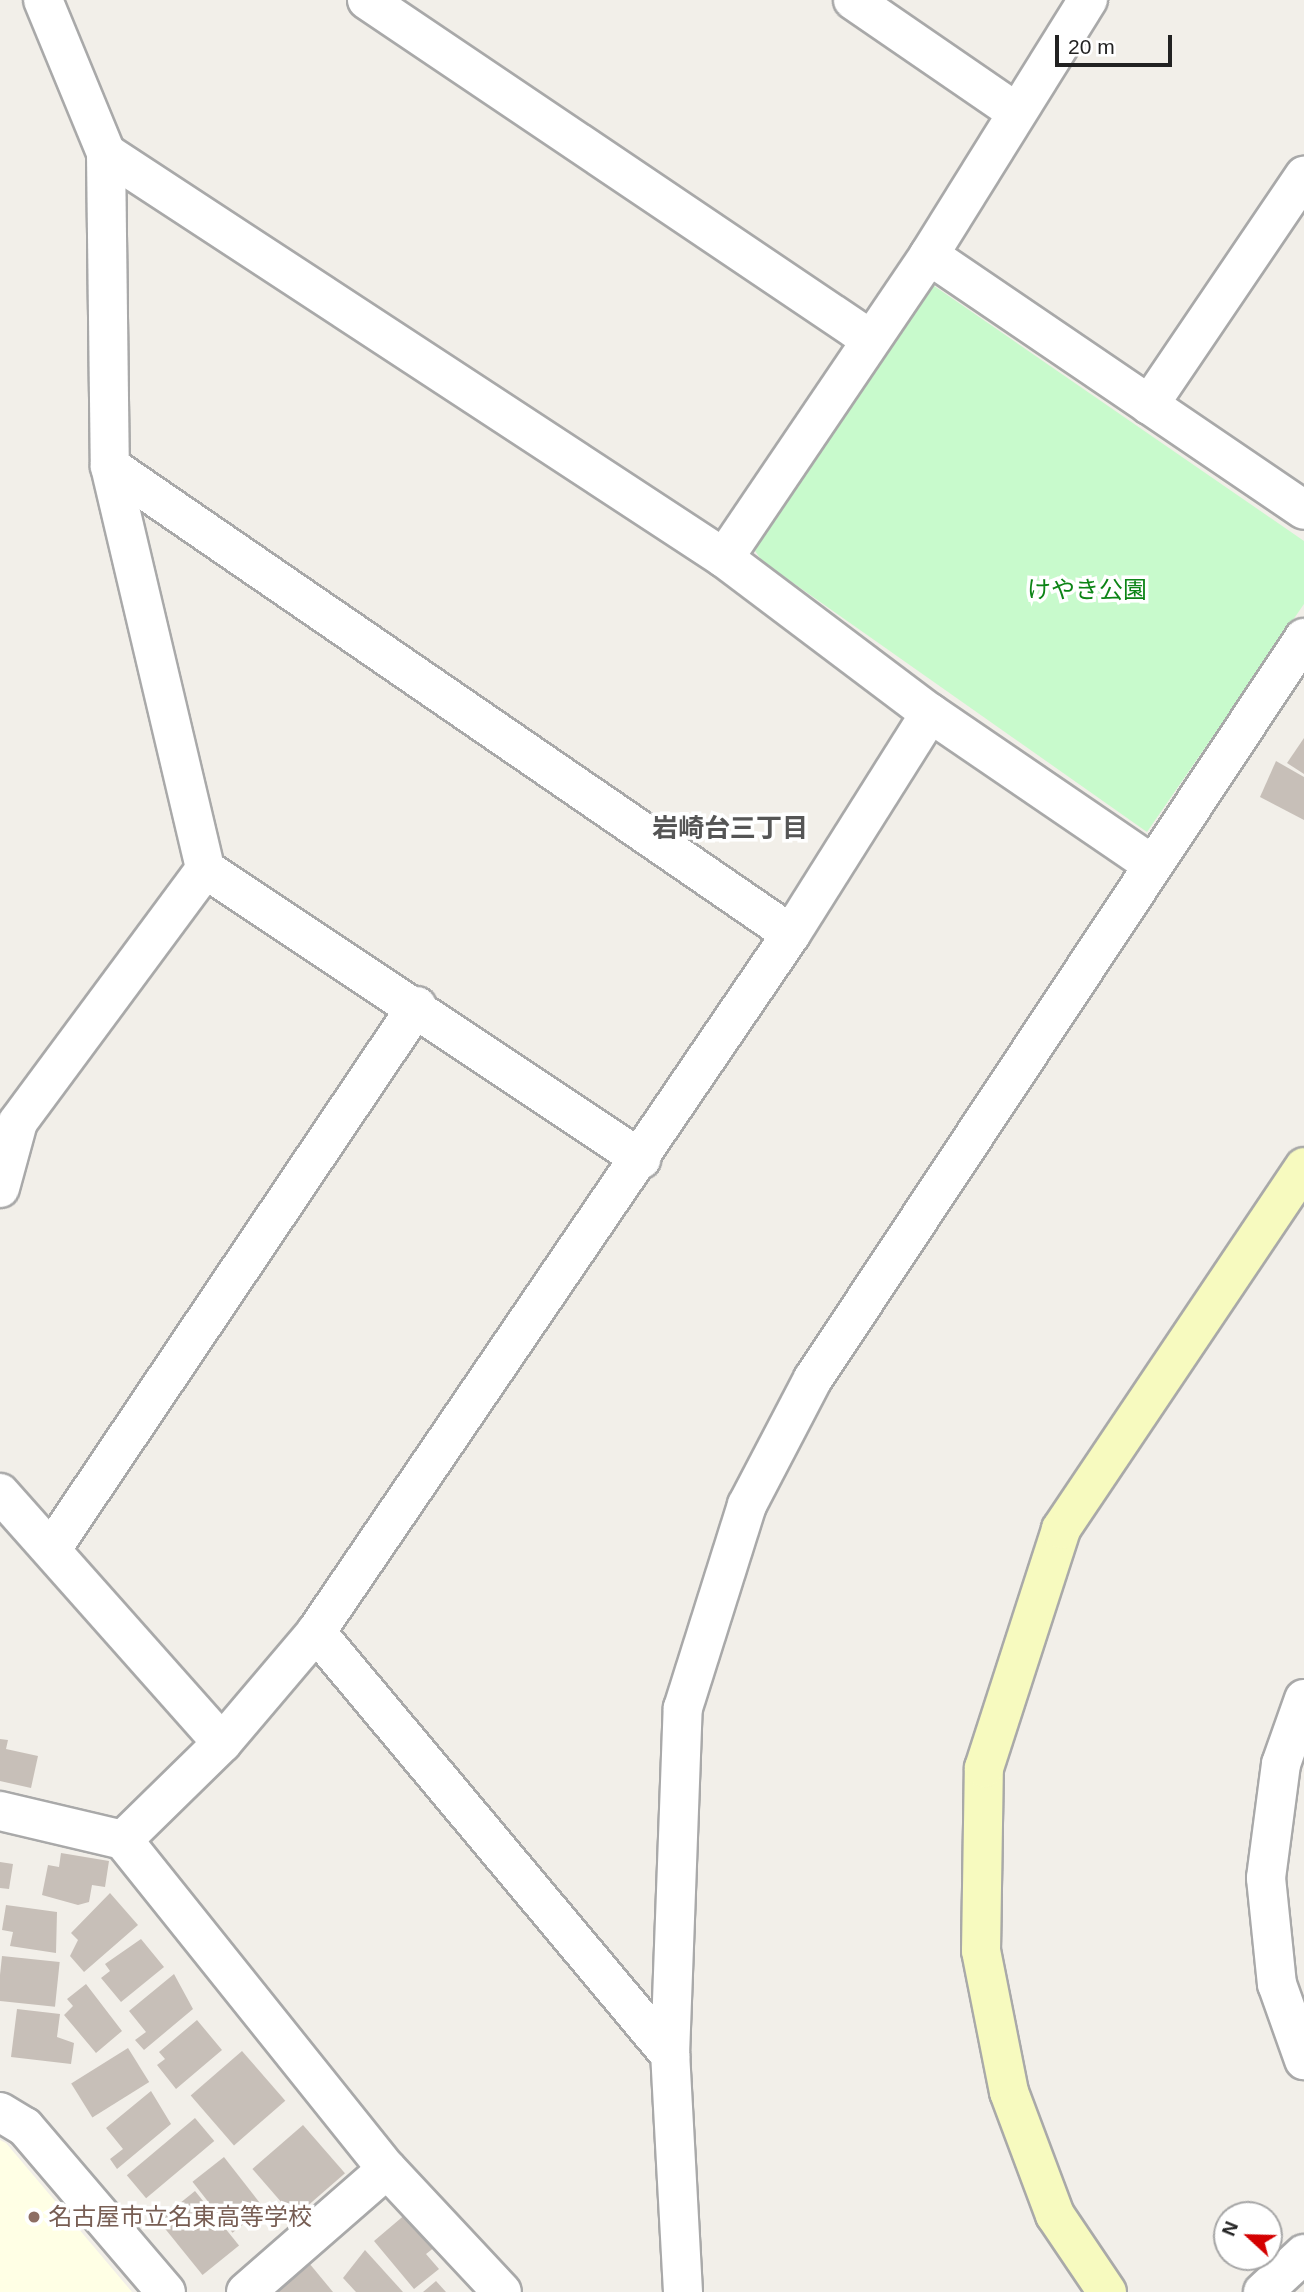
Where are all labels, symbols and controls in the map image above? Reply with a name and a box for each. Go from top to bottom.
scale bar [1059,21,1176,65]
text: 20 m [1068,35,1115,58]
park label: けやき公園 [1027,576,1147,604]
district label: 岩崎台三丁目 [652,813,808,845]
north arrow [1213,2201,1283,2271]
place label: 名古屋市立名東高等学校 [48,2203,312,2231]
marker: 名古屋市立名東高等学校 [26,2209,42,2225]
text: N [1218,2218,1242,2239]

